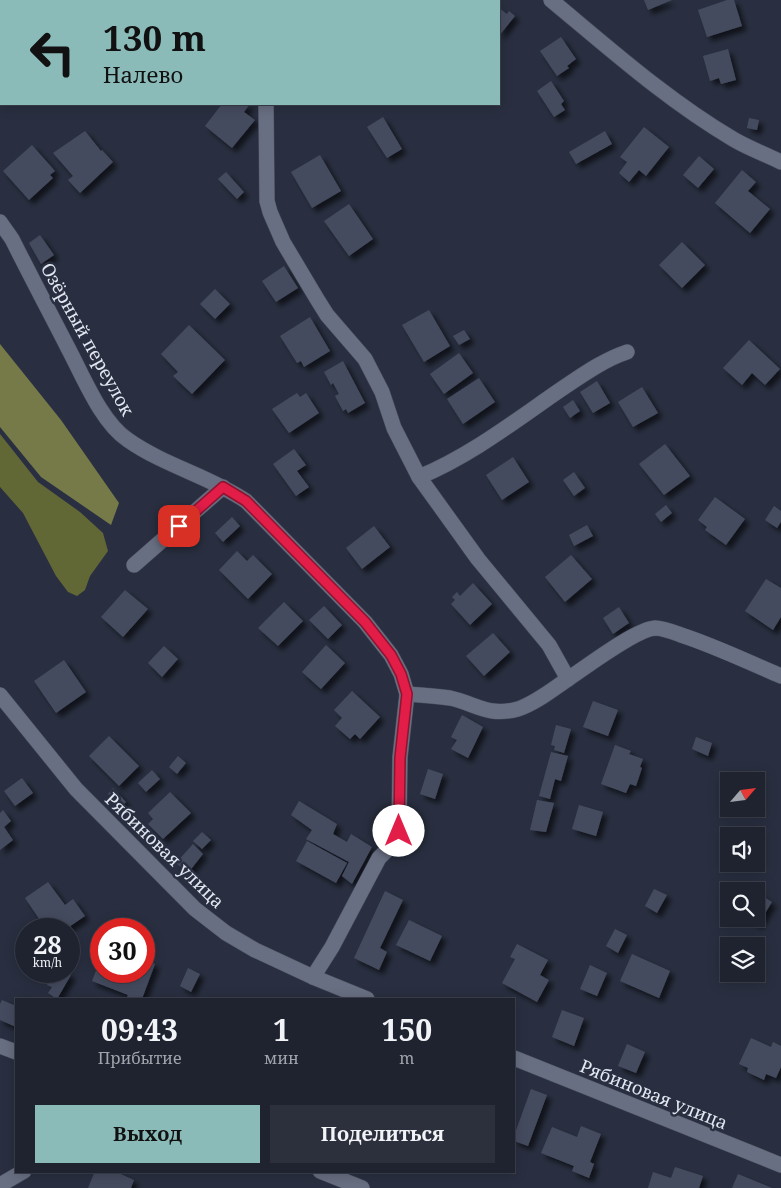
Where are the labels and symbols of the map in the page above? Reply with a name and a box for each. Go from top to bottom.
street label: Озёрный переулок [36,258,140,420]
pin [158,505,200,547]
north arrow [720,772,765,818]
street label: Рябиновая улица [100,787,230,913]
position arrow [372,804,424,856]
speed limit sign: 30 [90,918,155,983]
street label: Рябиновая улица [577,1053,731,1135]

